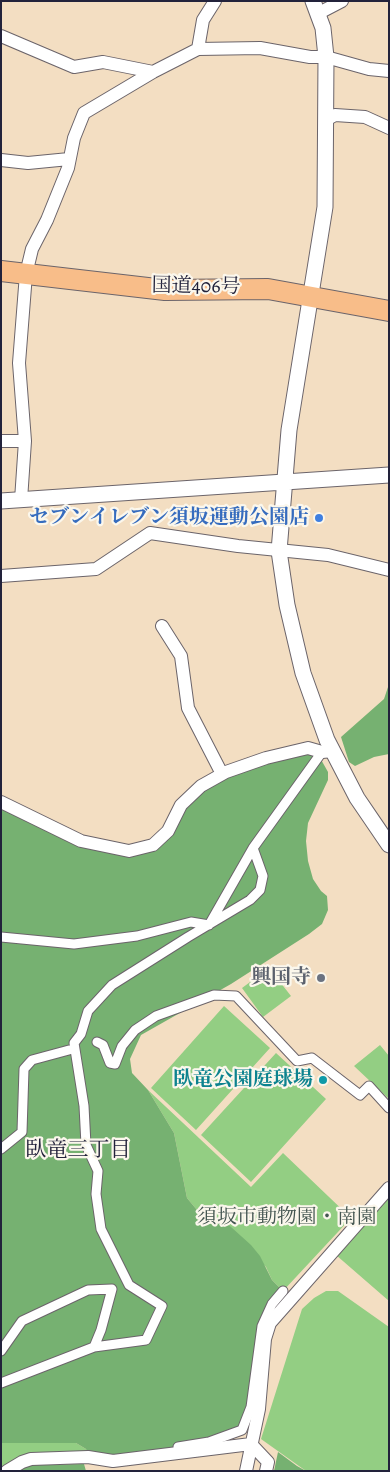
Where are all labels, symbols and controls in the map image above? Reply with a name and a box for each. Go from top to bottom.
street label: 国道406号 [151,274,241,300]
place label: セブンイレブン須坂運動公園店 [29,506,309,530]
marker: セブンイレブン須坂運動公園店 [313,512,325,524]
place label: 興国寺 [251,966,311,990]
marker: 興国寺 [315,972,327,984]
place label: 臥竜公園庭球場 [173,1068,313,1092]
marker: 臥竜公園庭球場 [317,1074,329,1086]
district label: 臥竜三丁目 [26,1138,130,1164]
park label: 須坂市動物園・南園 [197,1206,377,1230]

